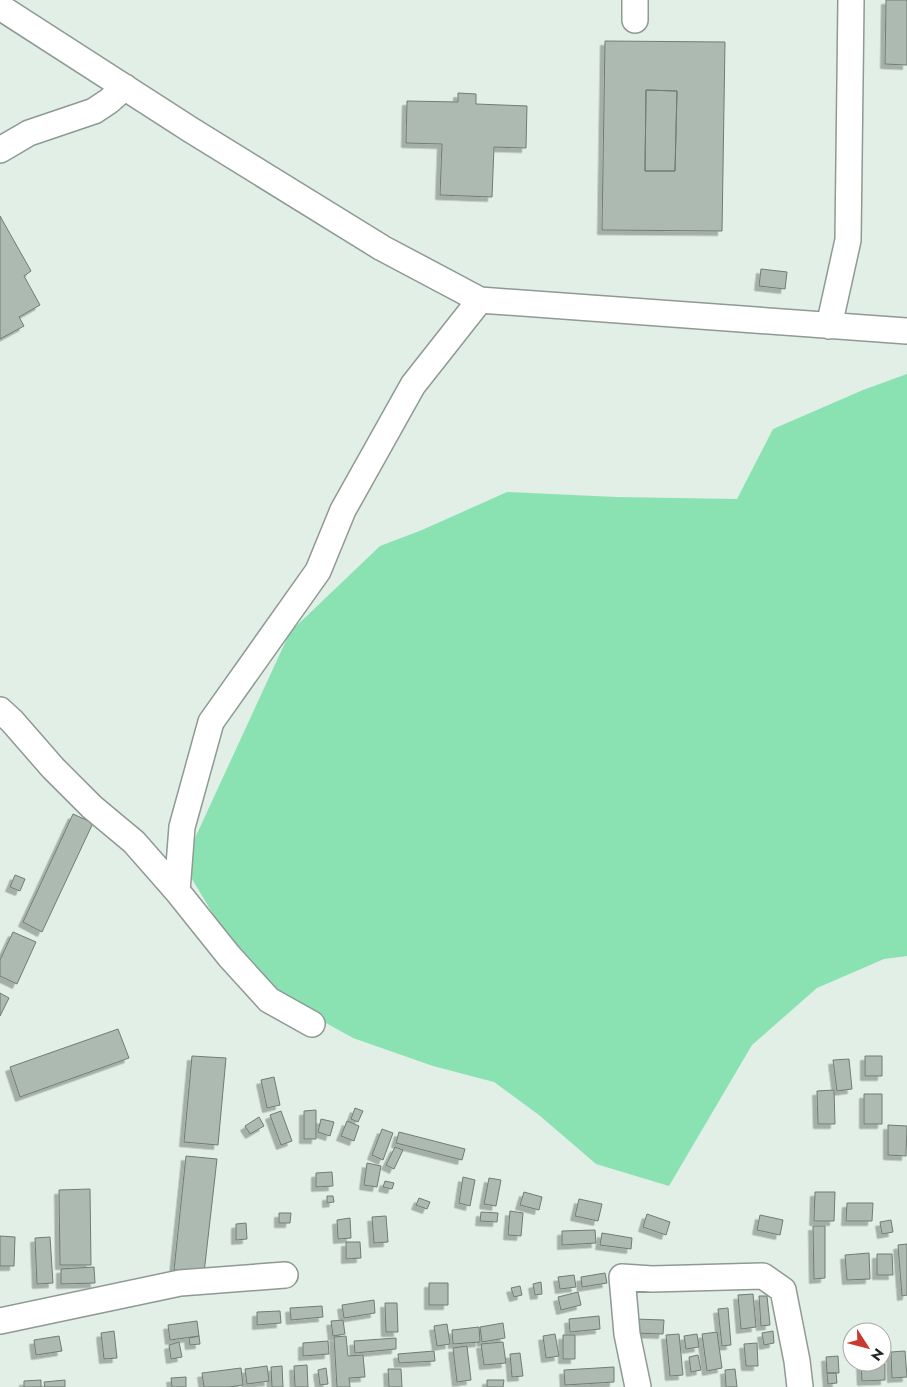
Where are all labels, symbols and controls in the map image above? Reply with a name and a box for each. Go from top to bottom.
north arrow [842,1322,892,1372]
text: N [866,1344,889,1365]

